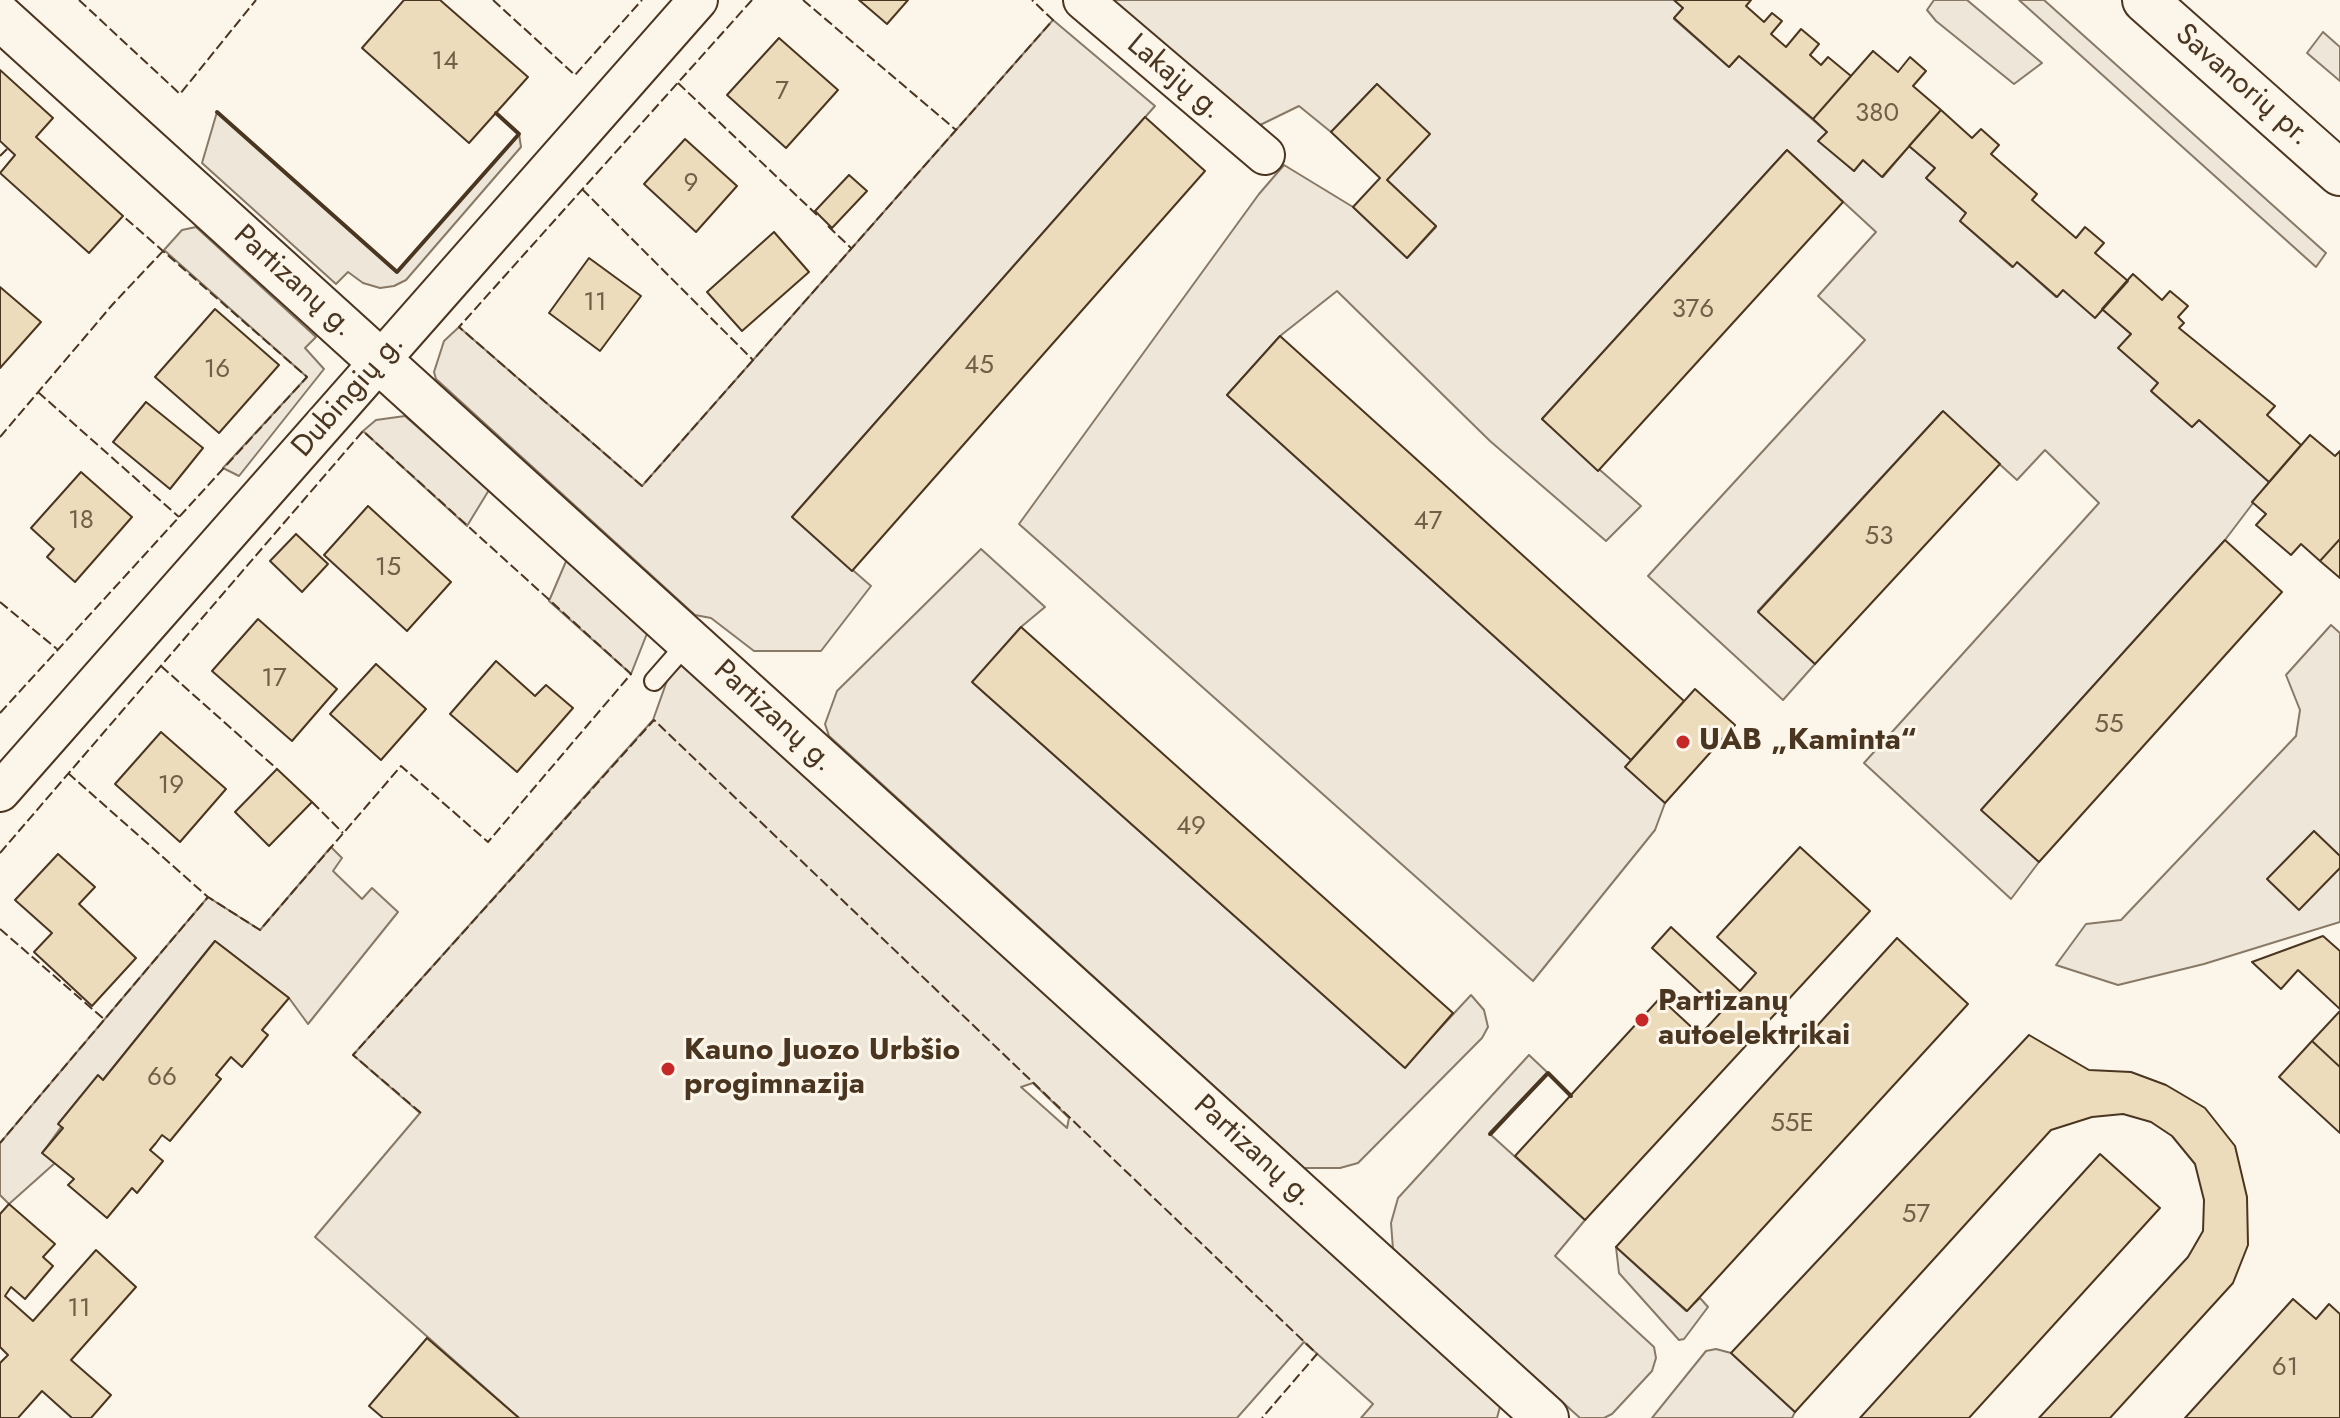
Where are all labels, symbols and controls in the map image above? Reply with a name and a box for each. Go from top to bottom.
street label: Savanorių pr. [2167,17,2317,155]
street label: Lakajų g. [1119,28,1229,128]
house number: 14 [432,47,458,79]
house number: 7 [775,77,789,109]
house number: 380 [1855,99,1899,131]
house number: 9 [684,169,698,201]
street label: Partizanų g. [225,218,361,346]
house number: 11 [583,288,607,320]
house number: 376 [1672,295,1714,327]
street label: Dubingių g. [285,327,413,465]
house number: 45 [964,351,994,383]
house number: 16 [204,355,230,387]
house number: 18 [68,506,94,538]
house number: 47 [1414,507,1442,539]
house number: 53 [1865,522,1893,554]
house number: 15 [375,553,401,585]
street label: Partizanų g. [705,653,841,781]
house number: 17 [261,664,287,696]
house number: 55 [2094,710,2124,742]
place label: UAB „Kaminta“ [1699,724,1917,760]
marker: UAB „Kaminta“ [1674,733,1692,751]
house number: 19 [158,771,184,803]
house number: 49 [1176,812,1206,844]
place label: Partizanų autoelektrikai [1658,985,1850,1056]
marker: Partizanų autoelektrikai [1633,1011,1651,1029]
place label: Kauno Juozo Urbšio progimnazija [684,1034,960,1104]
marker: Kauno Juozo Urbšio progimnazija [659,1060,677,1078]
house number: 66 [147,1063,177,1095]
street label: Partizanų g. [1185,1088,1321,1216]
house number: 55E [1770,1109,1814,1141]
house number: 57 [1902,1200,1930,1232]
house number: 11 [67,1294,91,1326]
house number: 61 [2272,1353,2298,1385]

